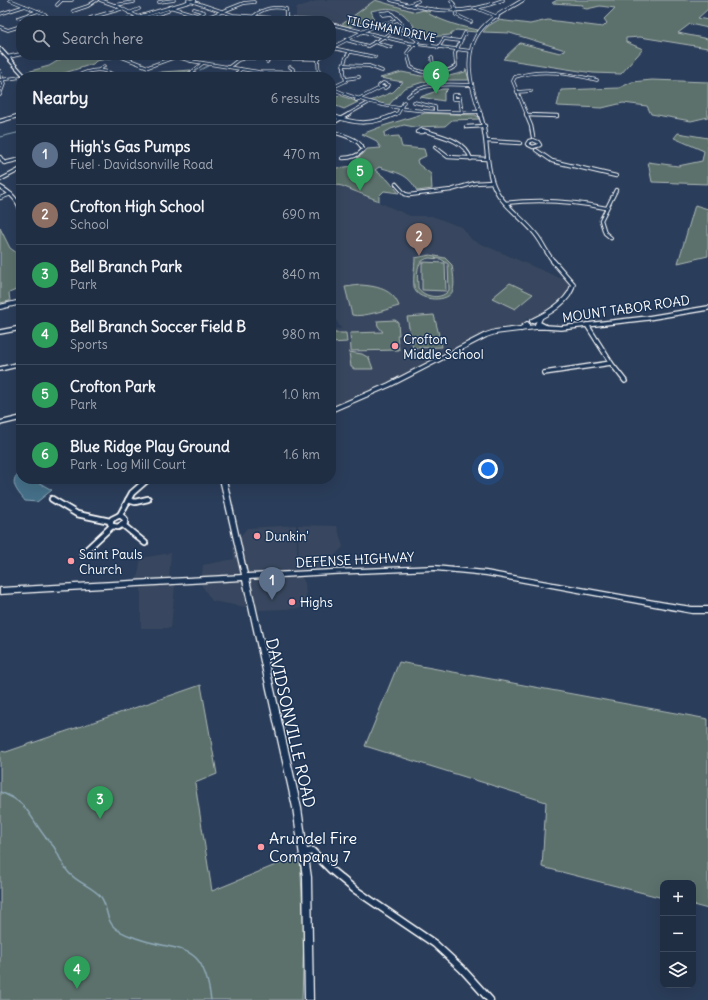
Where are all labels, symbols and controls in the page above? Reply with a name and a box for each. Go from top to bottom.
street label: TILGHMAN DRIVE [345,13,437,45]
search box [16,16,336,60]
icon: search [30,27,52,49]
text: Search here [62,29,143,48]
pin: 6 [423,61,449,94]
text: Nearby [32,87,88,109]
text: 6 results [271,90,320,107]
text: High's Gas Pumps [70,137,190,156]
text: 1 [42,146,48,163]
text: 470 m [283,146,320,163]
text: Fuel · Davidsonville Road [70,156,213,173]
pin: 5 [347,158,373,191]
text: Crofton High School [70,197,204,216]
text: 2 [41,206,49,223]
text: 690 m [282,206,320,223]
text: School [70,216,109,233]
pin: 2 [406,223,432,256]
text: Bell Branch Park [70,257,182,276]
text: 3 [41,266,49,283]
text: 840 m [282,266,320,283]
text: Park [70,276,97,293]
street label: MOUNT TABOR ROAD [561,292,691,326]
text: Bell Branch Soccer Field B [70,317,246,336]
text: 4 [41,326,49,343]
text: 980 m [282,326,320,343]
place label: Crofton Middle School [403,331,484,363]
text: Sports [70,336,108,353]
marker: Crofton Middle School [390,341,400,351]
text: Crofton Park [70,377,156,396]
text: 5 [41,386,49,403]
text: 1.0 km [282,386,320,403]
text: Park [70,396,97,413]
text: Blue Ridge Play Ground [70,437,230,456]
text: 6 [41,446,49,463]
text: 1.6 km [284,446,320,463]
text: Park · Log Mill Court [70,456,186,473]
your location [478,459,498,479]
place label: Dunkin' [265,528,309,545]
marker: Dunkin' [252,531,262,541]
place label: Saint Pauls Church [79,546,143,578]
street label: DEFENSE HIGHWAY [295,548,415,572]
marker: Saint Pauls Church [66,556,76,566]
pin: 1 [259,567,285,600]
place label: Highs [300,594,333,611]
marker: Highs [287,597,297,607]
street label: DAVIDSONVILLE ROAD [262,636,320,810]
pin: 3 [87,786,113,819]
place label: Arundel Fire Company 7 [269,828,357,866]
marker: Arundel Fire Company 7 [256,842,266,852]
map controls [660,880,696,988]
button: + [660,880,696,916]
button: − [660,916,696,952]
button: layers [660,952,696,988]
pin: 4 [64,956,90,989]

